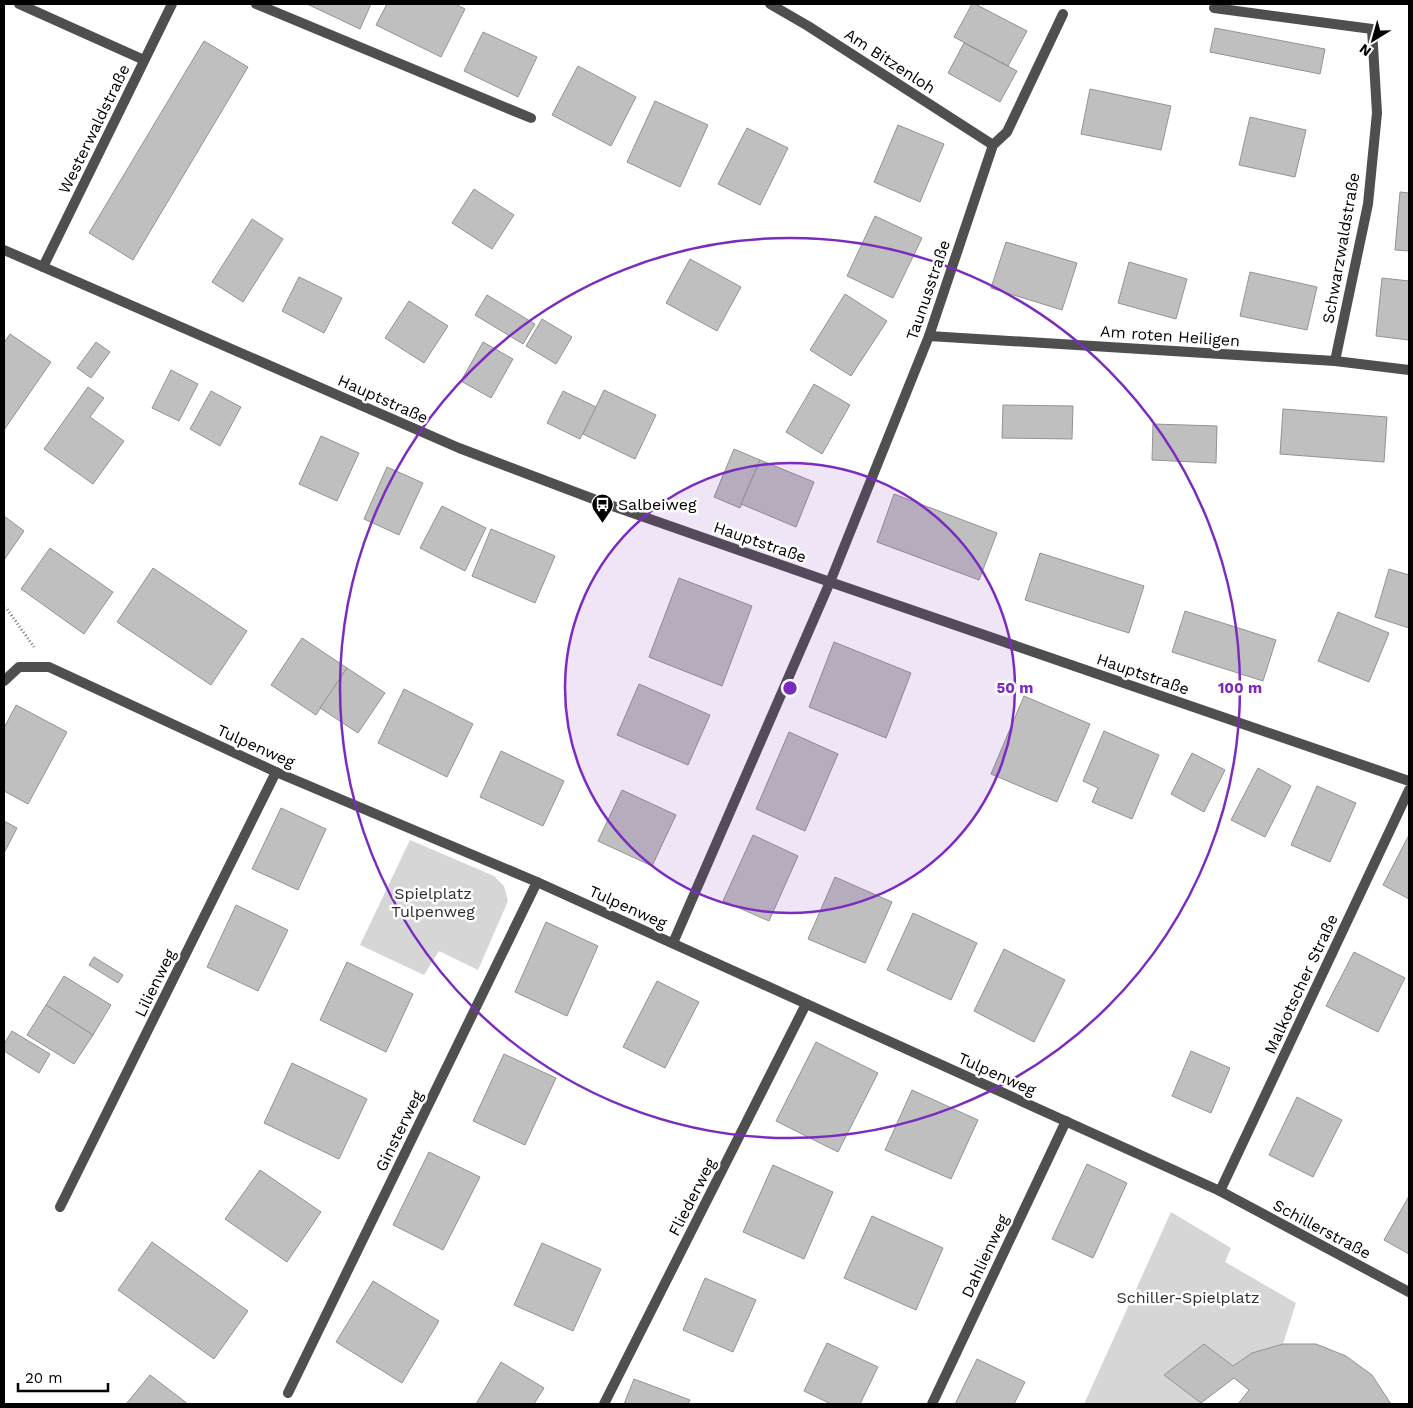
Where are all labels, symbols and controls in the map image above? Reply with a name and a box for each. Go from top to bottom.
north arrow [1348,15,1398,65]
street label: Am Bitzenloh [841,25,939,97]
text: N [1356,41,1374,60]
street label: Westerwaldstraße [54,61,134,197]
street label: Schwarzwaldstraße [1318,171,1364,325]
street label: Taunusstraße [902,237,954,343]
street label: Am roten Heiligen [1099,322,1241,350]
street label: Hauptstraße [335,371,431,427]
bus stop icon: Salbeiweg [590,492,614,523]
place label: Salbeiweg [618,495,697,514]
street label: Hauptstraße [711,517,809,567]
street label: Hauptstraße [1094,649,1192,699]
centre of rings [781,679,799,697]
text: 50 m [997,679,1033,697]
text: 100 m [1218,679,1262,697]
street label: Tulpenweg [214,720,298,772]
street label: Tulpenweg [586,881,670,933]
park label: Spielplatz Tulpenweg [391,884,475,921]
street label: Malkotscher Straße [1260,911,1342,1057]
street label: Lilienweg [130,946,180,1020]
street label: Tulpenweg [955,1048,1039,1100]
street label: Ginsterweg [371,1087,427,1174]
street label: Fliederweg [664,1154,720,1239]
street label: Schillerstraße [1270,1195,1374,1263]
street label: Dahlienweg [957,1211,1013,1301]
park label: Schiller-Spielplatz [1116,1288,1260,1307]
scale bar [18,1360,108,1392]
text: 20 m [25,1369,63,1387]

